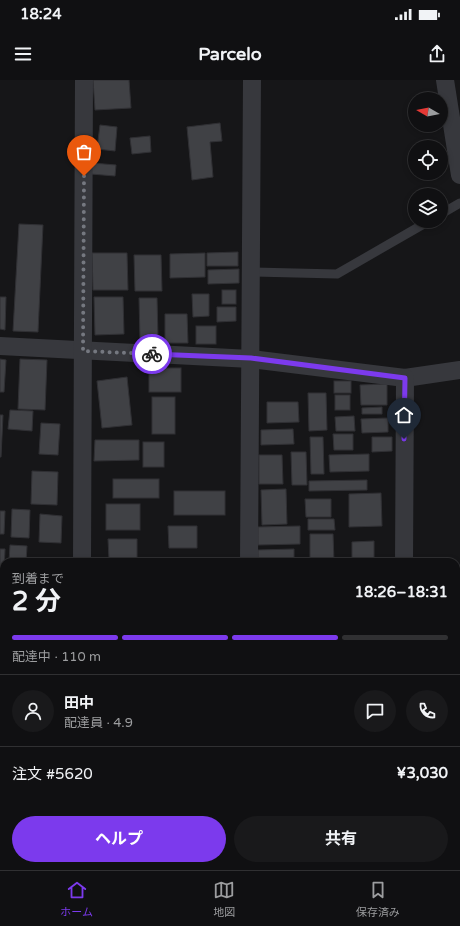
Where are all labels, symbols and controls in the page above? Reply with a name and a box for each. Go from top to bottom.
text: 18:24 [20,5,62,23]
icon: menu [12,43,34,65]
text: Parcelo [198,43,262,65]
icon: share [426,43,448,65]
north arrow [408,92,448,132]
map controls [408,92,448,228]
pin [67,135,101,176]
button: locate [408,140,448,180]
icon: bag [73,141,95,163]
button: layers [408,188,448,228]
courier [132,334,172,374]
icon: bike [141,343,163,365]
pin [387,398,421,439]
icon: home [393,404,415,426]
text: 到着まで [12,571,64,587]
text: 18:26–18:31 [355,583,448,601]
text: 2 分 [12,586,61,617]
text: 配達中 · 110 m [12,649,101,665]
button: person [12,690,54,732]
button: chat [354,690,396,732]
button: phone [406,690,448,732]
text: 田中 [64,694,94,712]
text: 配達員 · 4.9 [64,715,133,731]
text: ¥3,030 [397,764,448,782]
text: 注文 #5620 [12,765,93,783]
button: ヘルプ [12,816,226,862]
button: 共有 [234,816,448,862]
tab: ホーム [60,879,93,919]
tab: 地図 [213,879,235,919]
tab: 保存済み [356,879,400,919]

